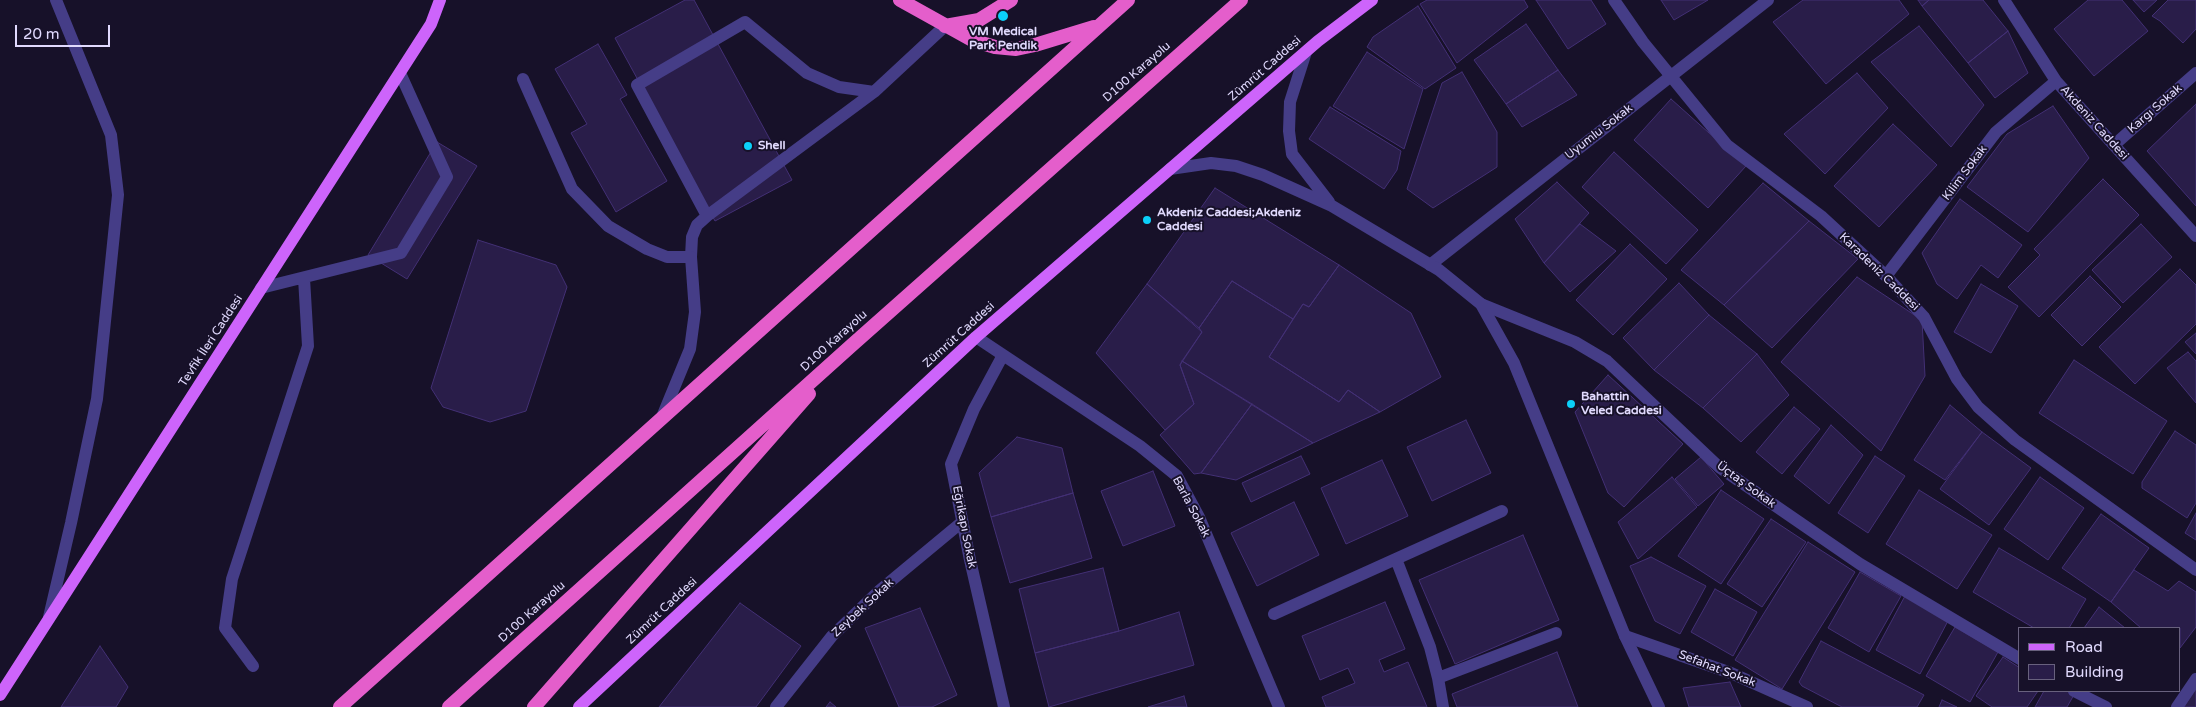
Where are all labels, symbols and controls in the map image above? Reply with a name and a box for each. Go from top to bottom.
marker: VM Medical Park Pendik [996,9,1010,23]
scale bar [18,15,112,47]
text: 20 m [23,25,60,43]
place label: VM Medical Park Pendik [969,25,1037,53]
street label: Zümrüt Caddesi [1226,34,1304,104]
street label: D100 Karayolu [1100,39,1174,105]
street label: Kargı Sokak [2125,81,2185,137]
street label: Akdeniz Caddesi [2057,83,2131,163]
street label: Uyumlu Sokak [1562,101,1636,163]
place label: Shell [758,139,785,153]
marker: Shell [742,140,754,152]
street label: Kilim Sokak [1940,142,1990,204]
place label: Akdeniz Caddesi;Akdeni̇z Caddesi̇ [1157,206,1301,234]
marker: Akdeniz Caddesi;Akdeni̇z Caddesi̇ [1141,214,1153,226]
street label: Karadeniz Caddesi [1836,230,1922,314]
street label: Tevfik İleri Caddesi [176,292,246,390]
street label: Zümrüt Caddesi [920,299,998,371]
street label: D100 Karayolu [798,307,870,375]
place label: Bahattin Veled Caddesi [1581,390,1662,418]
marker: Bahattin Veled Caddesi [1565,398,1577,410]
street label: Üçtaş Sokak [1714,459,1778,511]
street label: Barla Sokak [1169,474,1213,540]
street label: Eğrikapı Sokak [949,484,979,570]
street label: Zümrüt Caddesi [624,575,700,647]
street label: Zeybek Sokak [829,576,897,640]
street label: D100 Karayolu [496,578,568,646]
legend [2018,627,2181,692]
text: Road [2065,638,2103,656]
street label: Sefahat Sokak [1676,648,1758,690]
text: Building [2065,663,2124,681]

